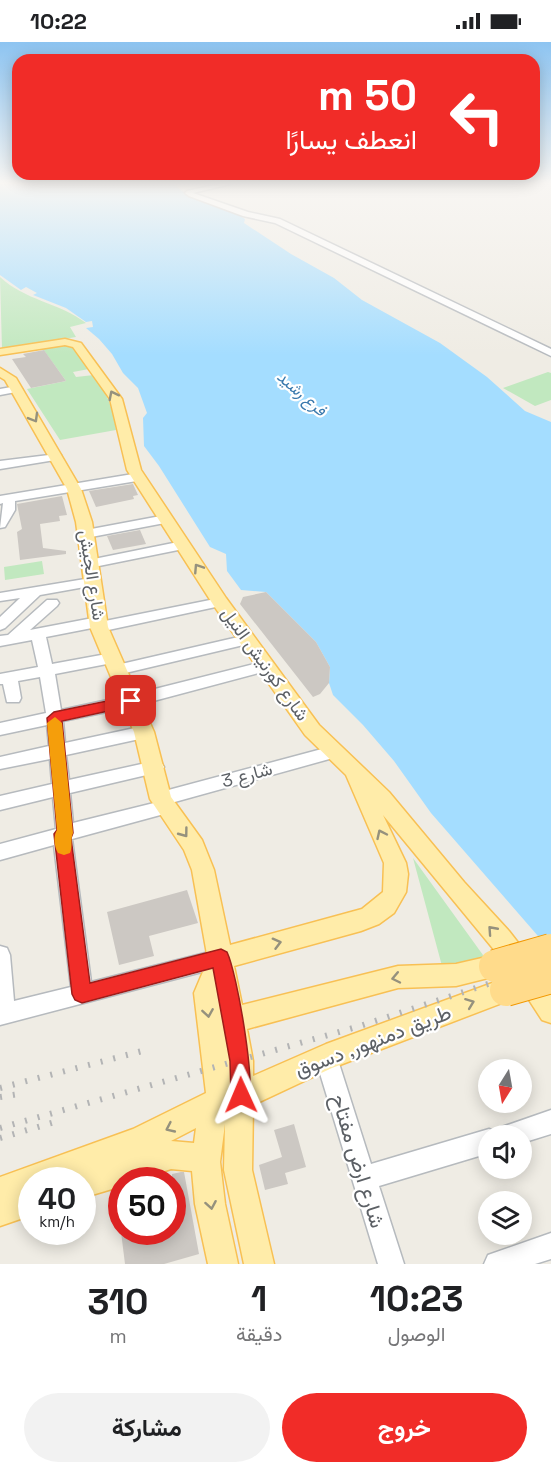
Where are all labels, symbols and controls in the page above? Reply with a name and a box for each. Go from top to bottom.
text: 10:22 [30,7,87,35]
text: 50 m [318,69,417,122]
icon: left [438,78,516,156]
text: انعطف يسارًا [285,122,417,157]
water label: فرع رشيد [272,366,331,422]
one-way arrow [109,390,121,401]
one-way arrow [26,412,38,422]
street label: شارع الجيش [73,528,111,622]
one-way arrow [193,564,205,574]
street label: شارع كورنيش النيل [216,602,314,726]
pin [105,675,156,726]
icon: arrive [114,684,147,717]
street label: شارع 3 [219,757,275,793]
one-way arrow [176,826,187,837]
one-way arrow [377,829,389,840]
one-way arrow [488,926,499,936]
one-way arrow [271,938,282,950]
one-way arrow [391,971,401,984]
street label: طريق دمنهور, دسوق [291,998,455,1083]
one-way arrow [464,998,475,1010]
one-way arrow [201,1009,213,1018]
north arrow [478,1059,532,1113]
map controls [478,1059,532,1245]
position arrow [209,1063,273,1127]
street label: شارع ارض مفتاح [324,1090,392,1232]
one-way arrow [165,1121,176,1133]
button: sound [478,1125,532,1179]
speed limit sign: 50 [108,1167,186,1245]
text: 40 [38,1179,76,1218]
button: layers [478,1191,532,1245]
one-way arrow [204,1200,216,1209]
text: km/h [39,1212,75,1231]
text: 1 [251,1276,267,1322]
text: 10:23 [370,1276,463,1322]
text: 310 [88,1279,148,1325]
text: دقيقة [236,1321,282,1347]
text: الوصول [388,1321,445,1347]
text: m [109,1323,127,1349]
button: مشاركة [24,1393,270,1462]
button: خروج [282,1393,527,1462]

